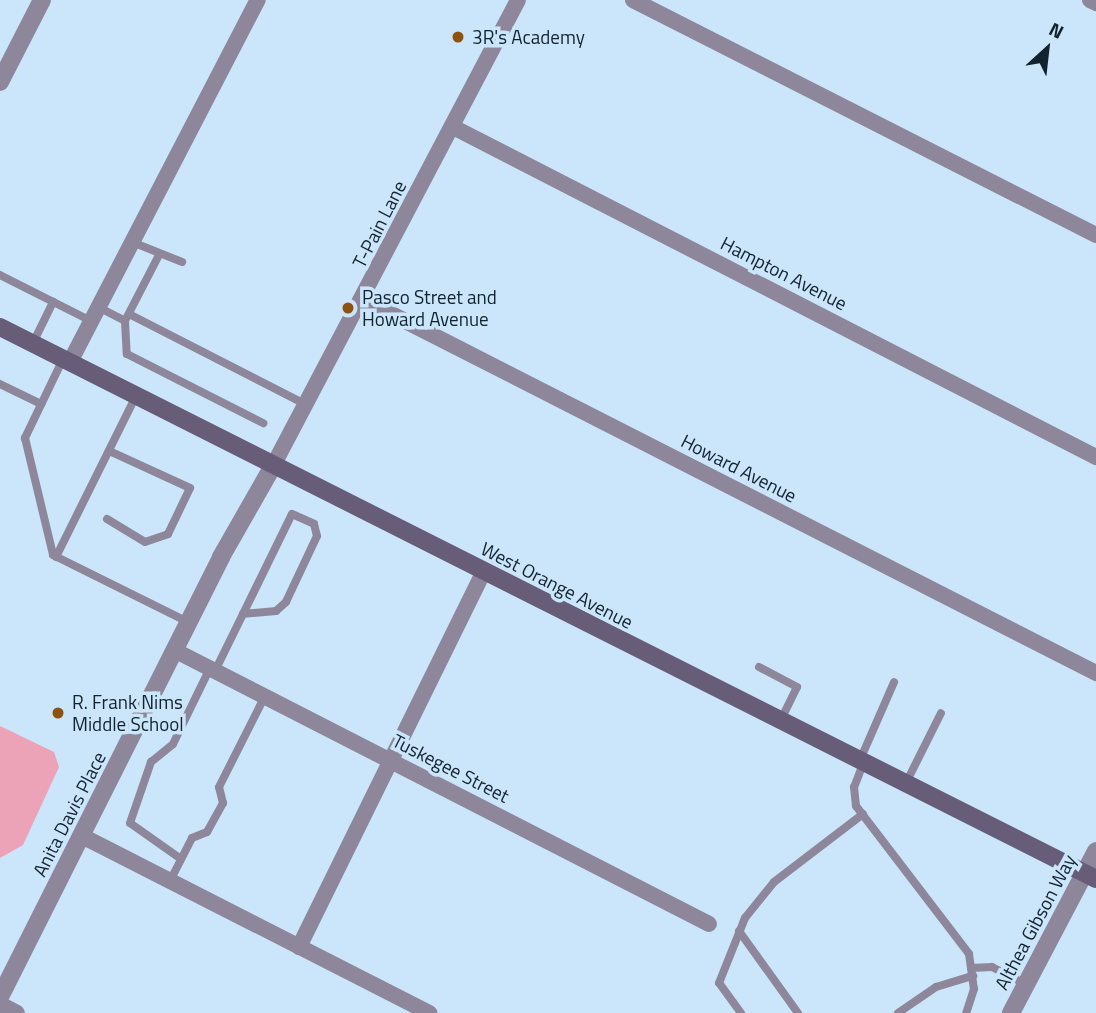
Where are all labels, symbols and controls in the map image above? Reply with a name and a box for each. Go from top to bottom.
north arrow [1012,14,1082,84]
text: N [1044,14,1069,46]
place label: 3R's Academy [472,26,585,48]
marker: 3R's Academy [450,29,466,45]
street label: T-Pain Lane [347,177,411,271]
street label: Hampton Avenue [717,231,851,315]
place label: Pasco Street and Howard Avenue [362,286,497,330]
marker: Pasco Street and Howard Avenue [340,300,356,316]
street label: Howard Avenue [677,429,801,507]
street label: West Orange Avenue [477,537,637,633]
place label: R. Frank Nims Middle School [72,691,184,735]
marker: R. Frank Nims Middle School [50,705,66,721]
street label: Tuskegee Street [389,729,513,807]
street label: Anita Davis Place [28,748,110,880]
street label: Althea Gibson Way [990,850,1080,994]

